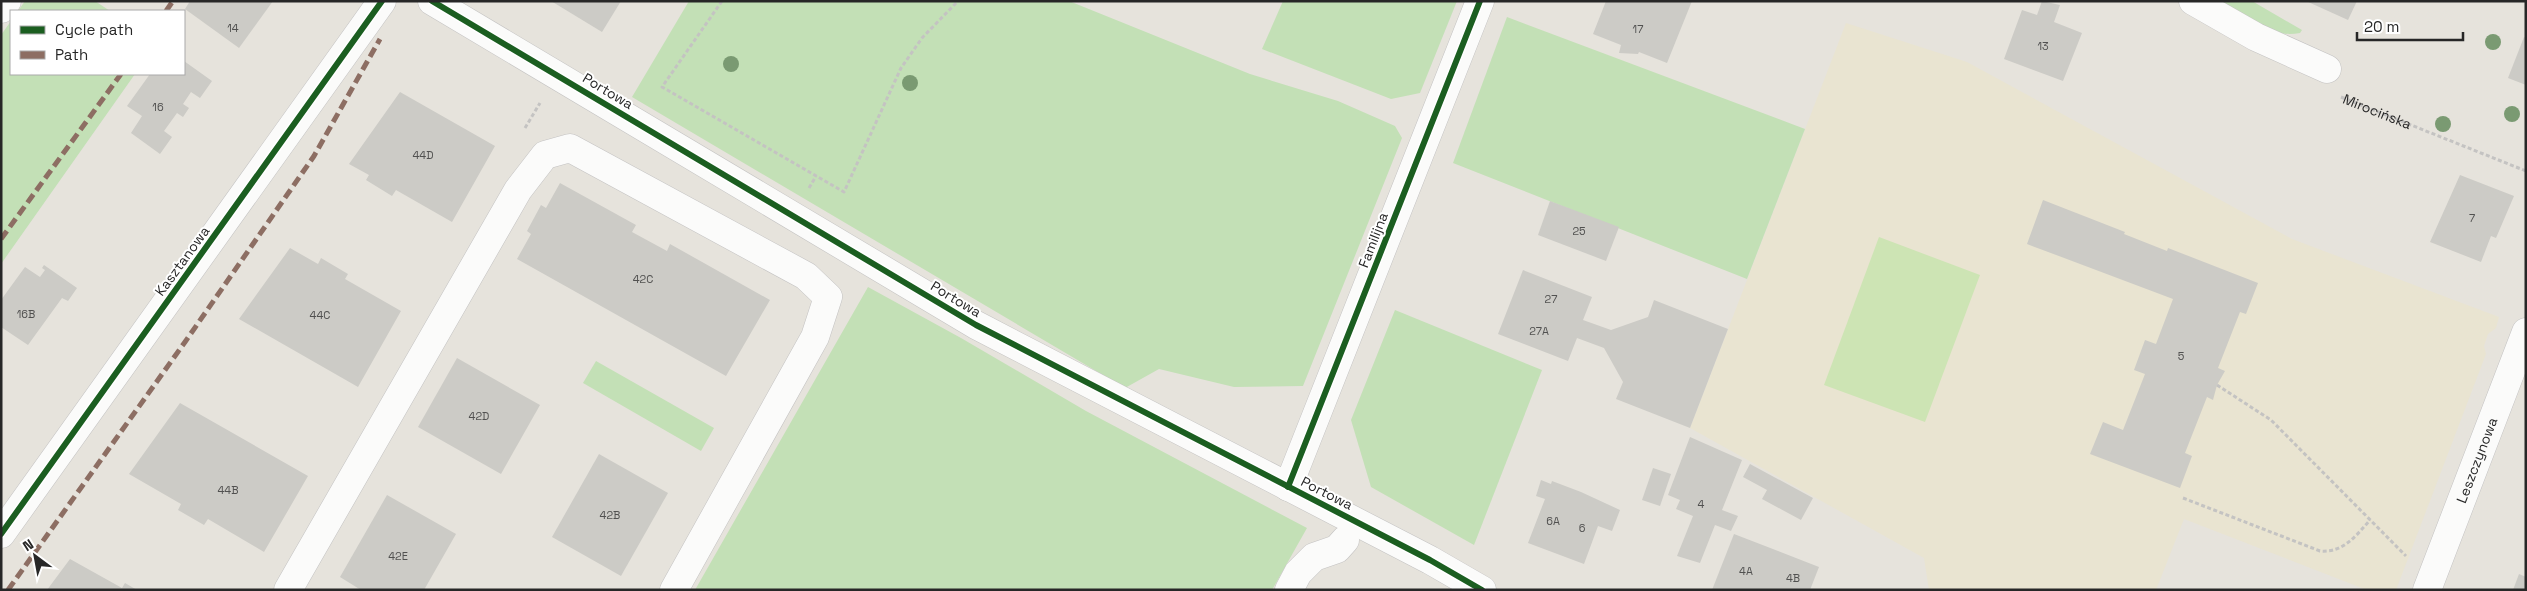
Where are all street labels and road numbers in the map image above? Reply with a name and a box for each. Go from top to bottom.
street label: Portowa [579,69,637,113]
street label: Mirocińska [2340,90,2414,133]
street label: Familijna [1354,210,1392,270]
street label: Kasztanowa [151,223,213,299]
street label: Portowa [927,277,985,321]
street label: Leszczynowa [2452,415,2501,506]
street label: Portowa [1298,472,1356,514]

